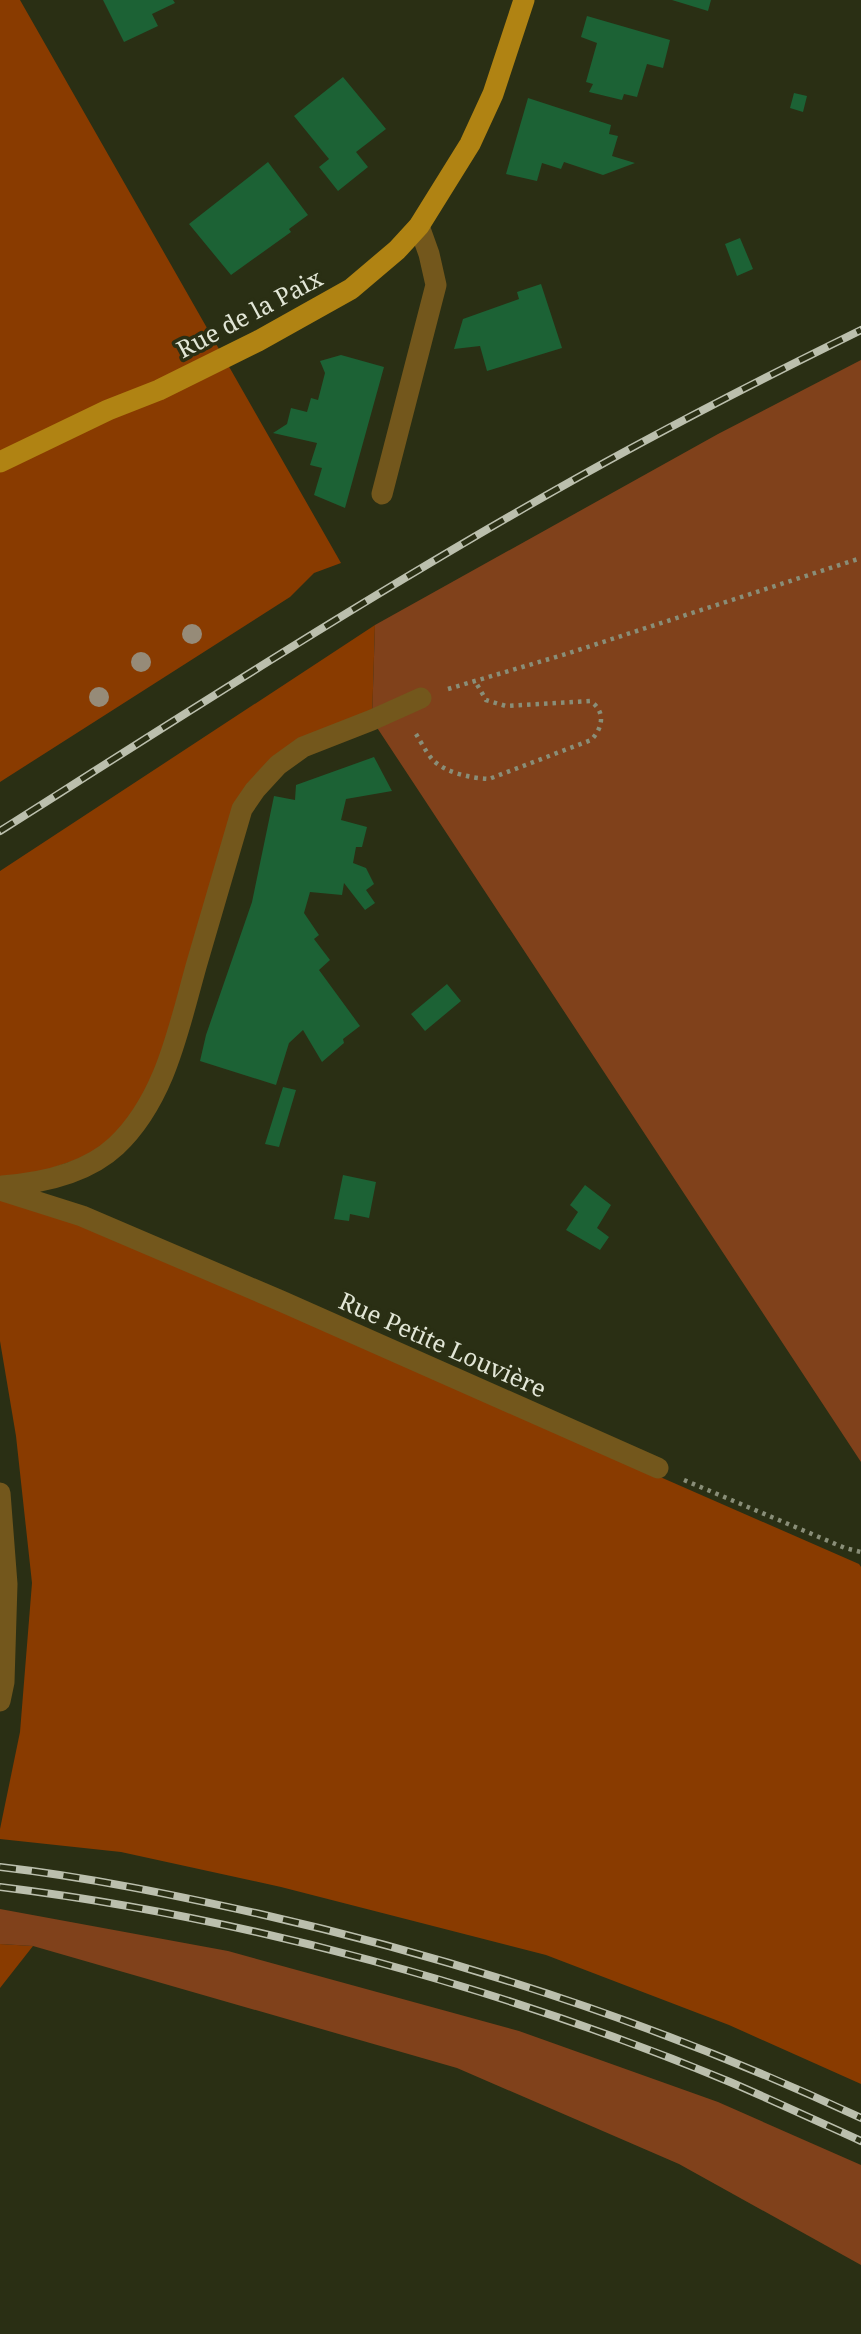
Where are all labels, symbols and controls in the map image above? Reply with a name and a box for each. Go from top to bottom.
street label: Rue de la Paix [170,261,328,365]
street label: Rue Petite Louvière [334,1283,552,1405]

